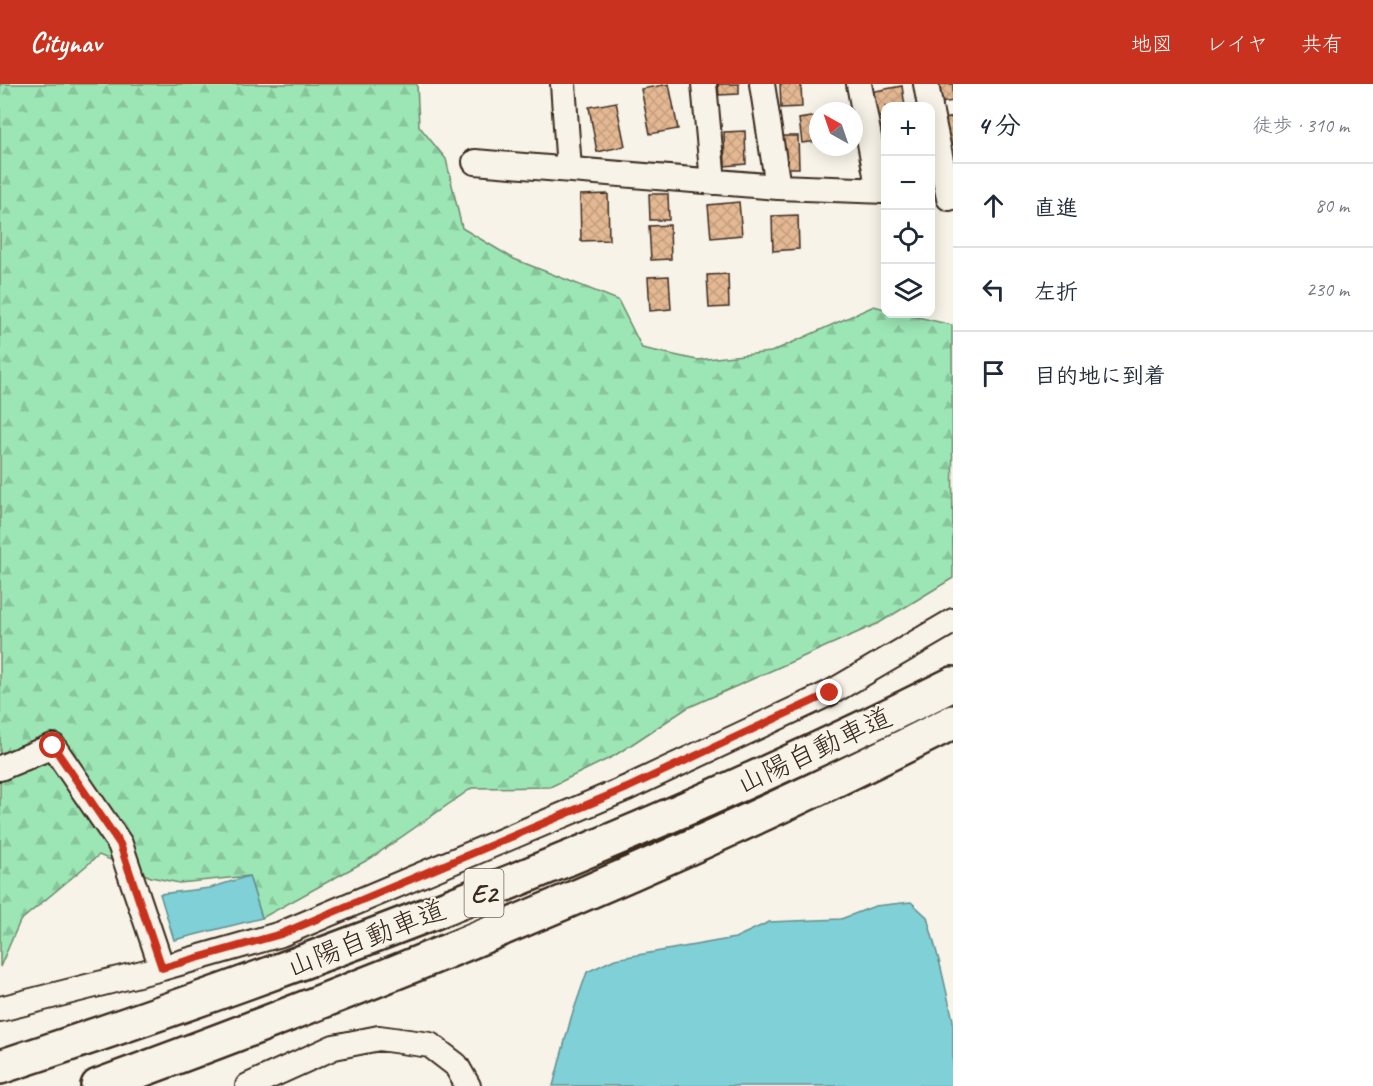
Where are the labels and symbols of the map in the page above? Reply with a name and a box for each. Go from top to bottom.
north arrow [809,102,863,156]
route end [816,679,842,705]
street label: 山陽自動車道 [730,699,898,801]
route start [39,732,65,758]
road number: E2 [464,869,504,917]
street label: 山陽自動車道 [281,892,451,984]

